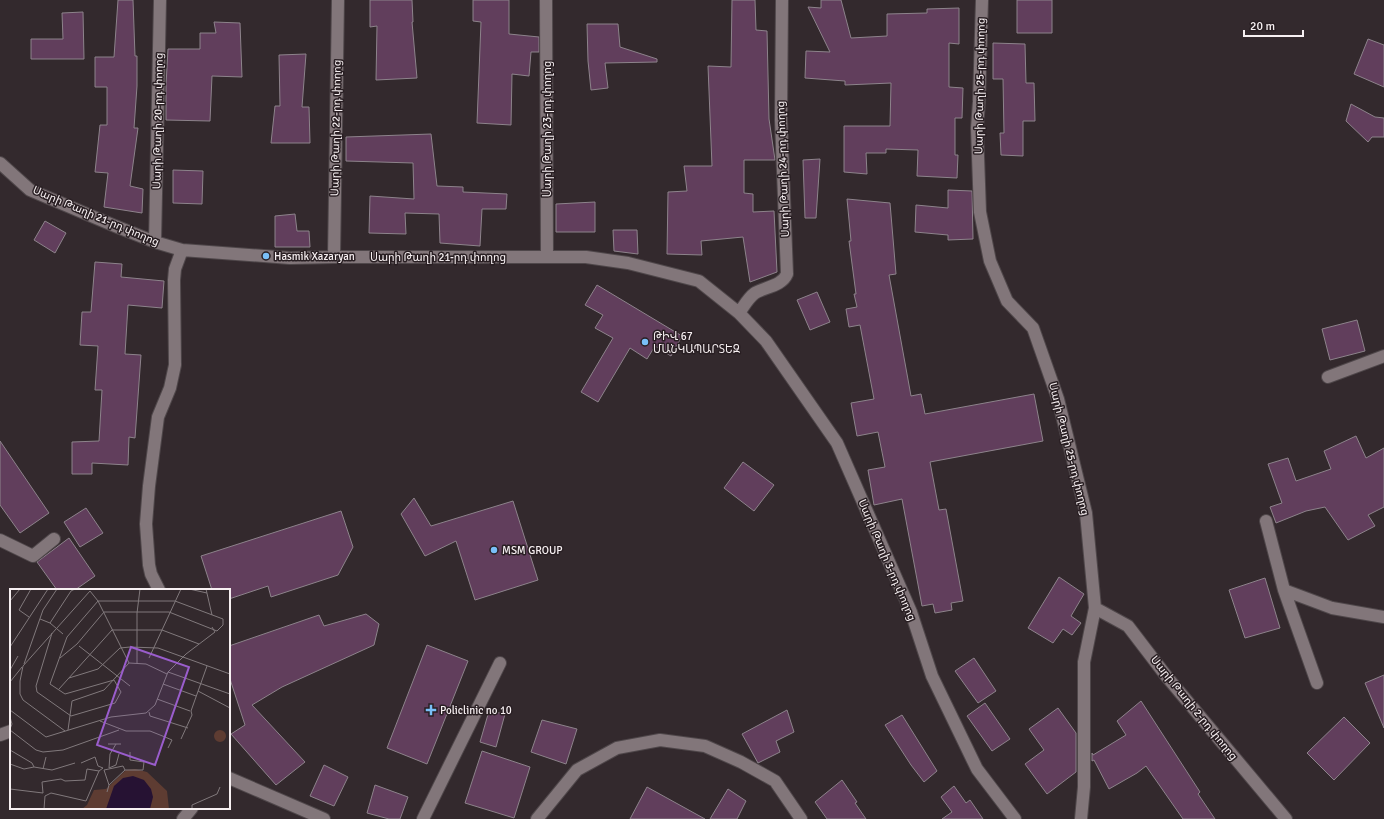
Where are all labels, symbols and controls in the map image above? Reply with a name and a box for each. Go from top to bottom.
scale bar [1244,12,1303,38]
street label: Սարի Թաղի 25-րդ փողոց [972,18,988,154]
text: 20 m [1250,19,1275,34]
street label: Սարի Թաղի 20-րդ փողոց [150,53,166,189]
street label: Սարի Թաղի 22-րդ փողոց [328,60,344,196]
street label: Սարի Թաղի 23-րդ փողոց [541,61,554,197]
street label: Սարի Թաղի 24-րդ փողոց [774,101,792,237]
street label: Սարի Թաղի 21-րդ փողոց [31,183,161,249]
place label: Hasmik Xazaryan [274,250,355,263]
marker: Hasmik Xazaryan [261,251,271,261]
street label: Սարի Թաղի 21-րդ փողոց [370,251,506,264]
place label: ԹԻՎ 67 ՄԱՆԿԱՊԱՐՏԵԶ [653,330,740,356]
marker: ԹԻՎ 67 ՄԱՆԿԱՊԱՐՏԵԶ [640,337,650,347]
street label: Սարի Թաղի 25-րդ փողոց [1046,381,1092,517]
street label: Սարի Թաղի 3-րդ փողոց [855,497,919,623]
place label: MSM GROUP [502,544,563,557]
marker: MSM GROUP [489,545,499,555]
inset map [10,589,230,809]
street label: Սարի Թաղի 2-րդ փողոց [1148,653,1240,763]
marker: Policlinic no 10 [425,704,437,716]
place label: Policlinic no 10 [440,704,512,717]

